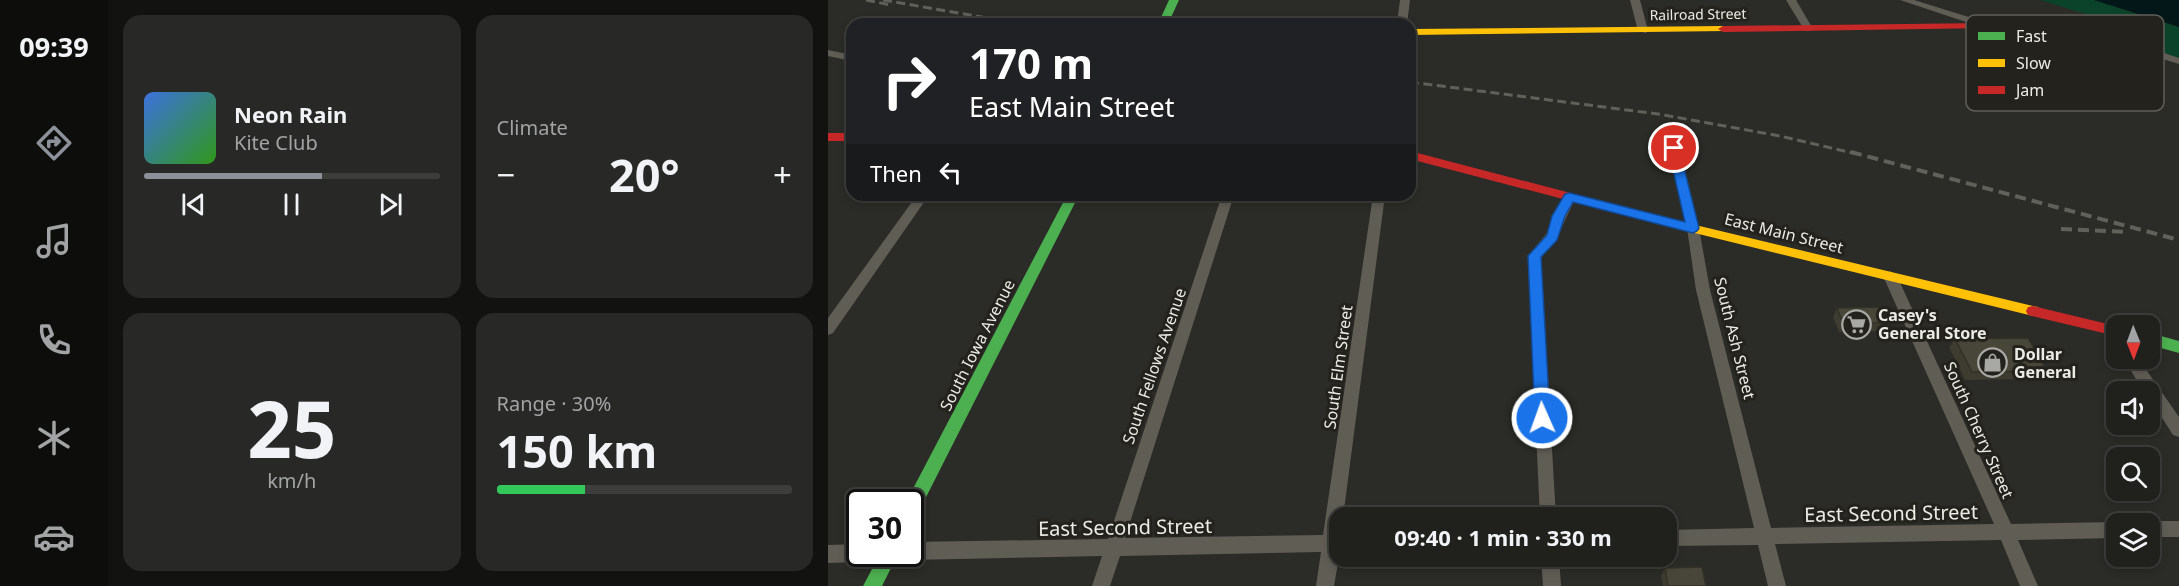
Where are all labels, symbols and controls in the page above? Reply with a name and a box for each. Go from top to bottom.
street label: Railroad Street [1649,4,1747,24]
legend [1966,15,2164,111]
text: Fast [2016,25,2047,47]
text: 09:39 [19,28,89,65]
text: 170 m [969,34,1093,91]
icon: right [870,42,948,120]
text: Slow [2016,52,2051,74]
text: Jam [2014,79,2044,101]
text: East Main Street [969,88,1175,125]
text: Neon Rain [234,99,347,129]
text: Climate [497,114,568,141]
icon: directions [33,122,75,164]
pin [1648,122,1699,173]
text: Kite Club [234,129,318,156]
icon: arrive [1657,131,1690,164]
text: 20° [609,144,680,205]
text: − [497,152,515,197]
text: + [773,152,792,197]
icon: left [934,156,967,189]
text: Then [870,158,922,188]
icon: previous [177,188,210,221]
icon: pause [275,188,308,221]
icon: next [374,188,407,221]
street label: East Main Street [1722,208,1846,258]
icon: music [33,220,75,262]
street label: South Iowa Avenue [934,275,1020,415]
street label: South Ash Street [1709,275,1761,401]
street label: South Fellows Avenue [1117,285,1191,447]
street label: South Elm Street [1318,303,1358,430]
place label: Casey's General Store [1878,304,1987,344]
supermarket icon: Casey's General Store [1841,308,1873,340]
north arrow [2106,315,2160,369]
map controls [2106,315,2160,567]
icon: phone [33,319,75,361]
place label: Dollar General [2014,343,2076,383]
shop icon: Dollar General [1977,347,2009,379]
street label: South Cherry Street [1939,358,2019,502]
text: 25 [247,375,336,481]
button: sound [2106,381,2160,435]
position arrow [1510,386,1574,450]
text: Range · 30% [497,390,611,417]
icon: climate [33,417,75,459]
text: 150 km [497,420,657,481]
button: search [2106,447,2160,501]
text: km/h [267,467,316,494]
speed limit sign: 30 [846,489,924,567]
street label: East Second Street [1804,498,1978,528]
street label: East Second Street [1038,512,1212,542]
button: layers [2106,513,2160,567]
icon: car [33,516,75,558]
text: 09:40 · 1 min · 330 m [1394,522,1612,552]

